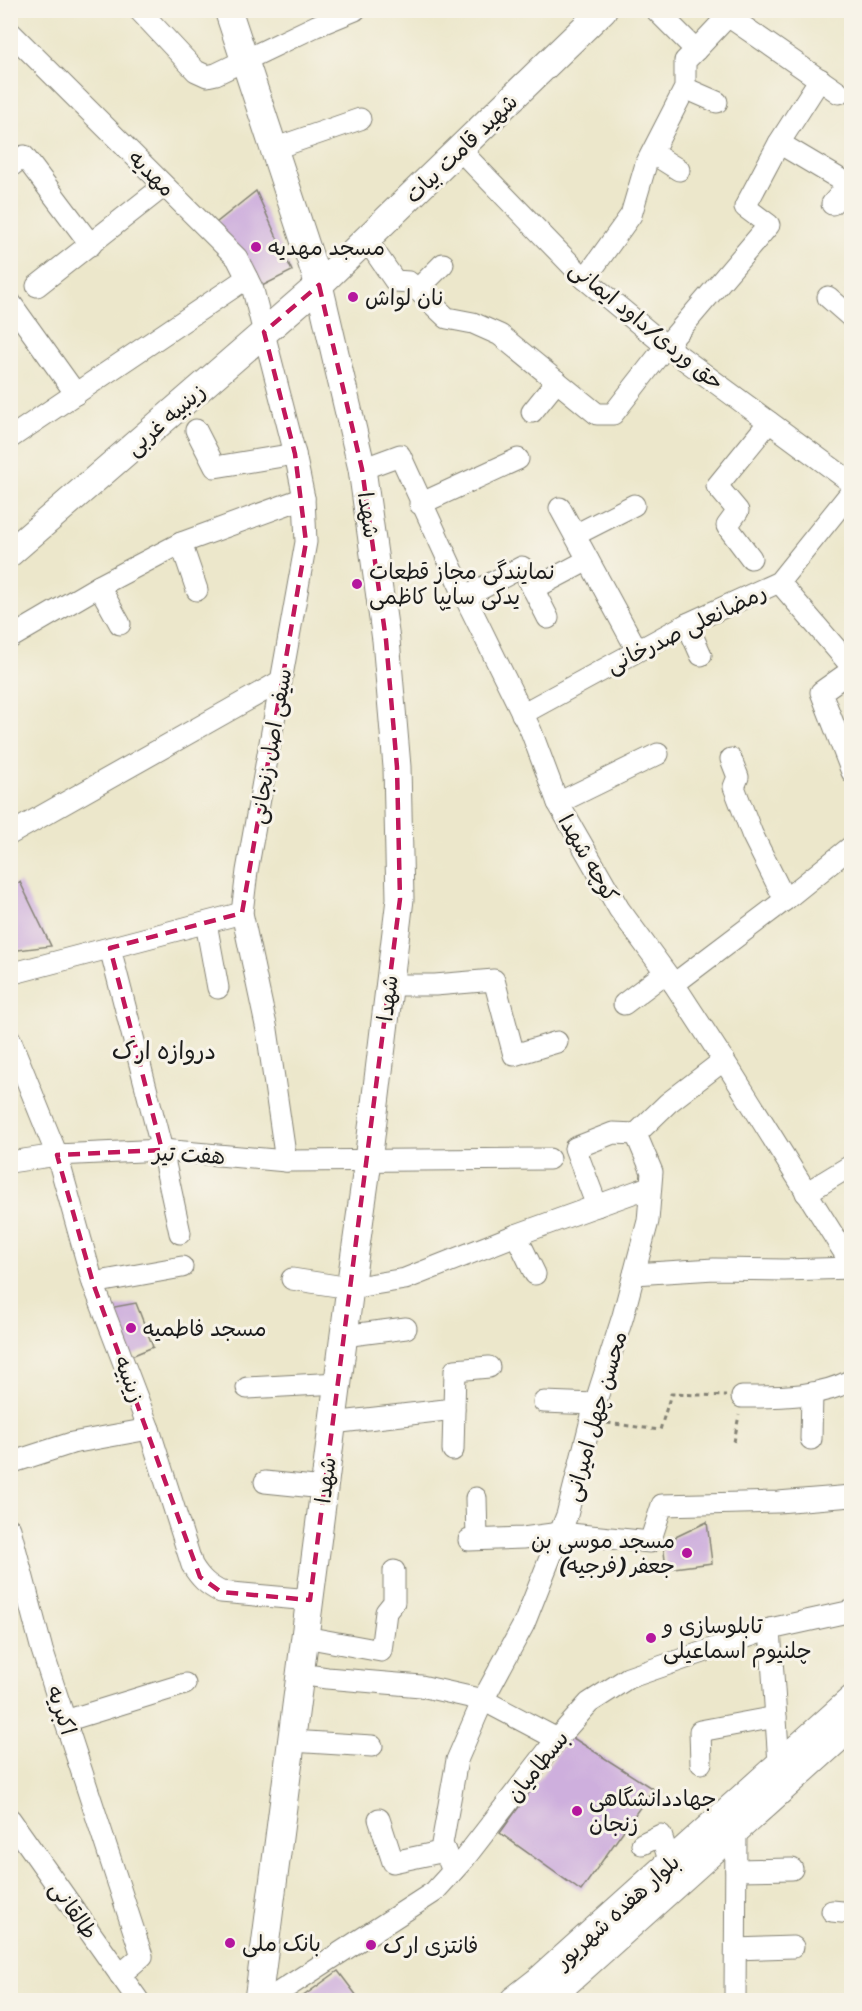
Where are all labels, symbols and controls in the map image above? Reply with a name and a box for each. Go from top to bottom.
street label: شهید قامت بیات [395,84,527,213]
street label: مهدیه [118,140,185,207]
place label: مسجد مهدیه [268,228,385,267]
marker: مسجد مهدیه [249,240,263,254]
street label: حق وردی/داود ایمانی [560,250,733,401]
place label: نان لواش [365,278,443,317]
marker: نان لواش [346,290,360,304]
street label: زینبیه غربی [116,373,215,466]
street label: شهدا [346,489,391,541]
place label: نمایندگی مجاز قطعات یدکی سایپا کاظمی [369,552,555,616]
street label: رمضانعلی صدرخانی [599,573,773,684]
marker: نمایندگی مجاز قطعات یدکی سایپا کاظمی [350,577,364,591]
street label: سیفی اصل زنجانی [238,665,303,827]
street label: کوچه شهدا [547,807,630,910]
street label: شهدا [365,973,410,1023]
district label: دروازه ارک [112,1030,216,1072]
street label: هفت تیر [150,1133,226,1176]
place label: مسجد فاطمیه [143,1309,267,1348]
marker: مسجد فاطمیه [124,1321,138,1335]
street label: محسن چهل امیرانی [552,1326,638,1506]
street label: زینبیه [103,1350,156,1408]
street label: شهدا [303,1455,348,1505]
place label: مسجد موسی بن جعفر (فرجیه) [531,1521,675,1585]
marker: مسجد موسی بن جعفر (فرجیه) [680,1546,694,1560]
place label: تابلوسازی و چلنیوم اسماعیلی [661,1606,812,1670]
marker: تابلوسازی و چلنیوم اسماعیلی [644,1631,658,1645]
street label: اکبریه [35,1680,88,1740]
street label: بسطامیان [496,1721,579,1811]
place label: جهاددانشگاهی زنجان [589,1779,717,1843]
marker: جهاددانشگاهی زنجان [570,1804,584,1818]
street label: بلوار هفده شهریور [544,1844,689,1980]
street label: طالقانی [39,1872,108,1948]
place label: بانک ملی [242,1924,321,1963]
place label: فانتزی ارک [383,1926,478,1965]
marker: بانک ملی [223,1936,237,1950]
marker: فانتزی ارک [364,1938,378,1952]

